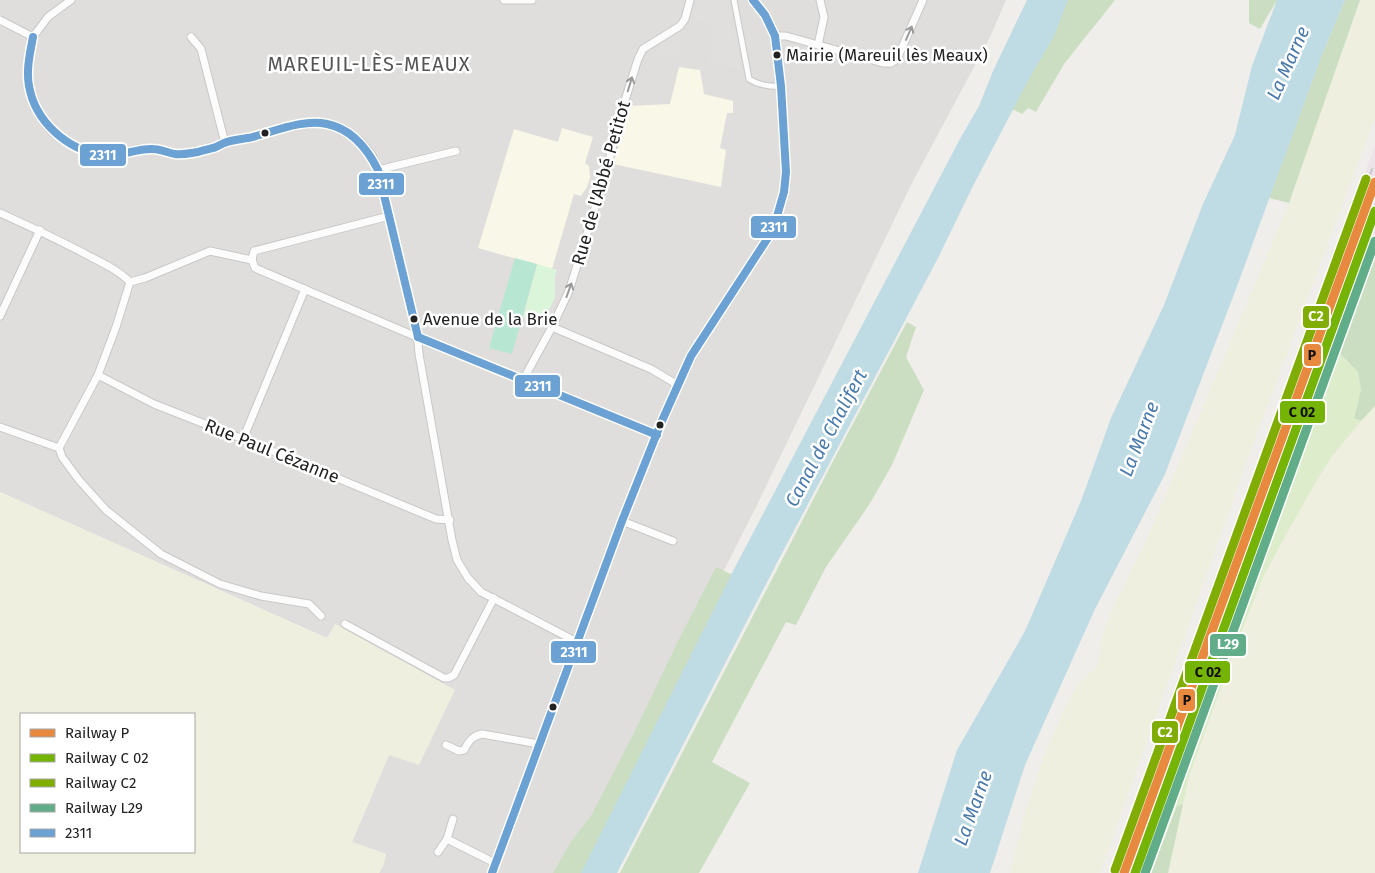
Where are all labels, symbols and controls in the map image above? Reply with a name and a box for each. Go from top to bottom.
water label: La Marne [1262,22,1314,103]
one-way arrow [904,26,914,41]
place label: Mairie (Mareuil lès Meaux) [786,45,988,66]
marker: Mairie (Mareuil lès Meaux) [772,50,782,60]
district label: MAREUIL-LÈS-MEAUX [268,52,470,76]
one-way arrow [626,77,635,93]
street label: Rue de l'Abbé Petitot [567,98,635,268]
unlabelled marker [260,128,270,138]
line badge: 2311 [79,143,127,167]
text: 2311 [90,147,116,164]
line badge: 2311 [358,172,405,196]
text: 2311 [368,176,394,193]
line badge: 2311 [750,215,797,239]
text: 2311 [761,219,787,236]
one-way arrow [565,283,574,299]
line badge: C2 [1302,305,1330,329]
text: C2 [1308,308,1324,325]
place label: Avenue de la Brie [423,309,557,330]
marker: Avenue de la Brie [409,314,419,324]
line badge: P [1303,343,1322,367]
text: P [1308,347,1317,364]
water label: Canal de Chalifert [780,365,872,510]
line badge: 2311 [514,374,561,398]
text: 2311 [525,378,551,395]
water label: La Marne [1114,398,1164,480]
line badge: C 02 [1279,400,1326,424]
text: C 02 [1289,404,1315,421]
street label: Rue Paul Cézanne [201,414,343,488]
unlabelled marker [655,420,665,430]
line badge: L29 [1209,633,1247,657]
text: L29 [1217,636,1239,653]
line badge: 2311 [550,640,597,664]
text: 2311 [561,644,587,661]
line badge: C 02 [1184,660,1231,684]
text: C 02 [1195,664,1221,681]
line badge: P [1177,688,1196,712]
text: P [1183,692,1192,709]
unlabelled marker [548,702,558,712]
legend [20,713,195,853]
line badge: C2 [1151,720,1179,744]
text: Railway P [65,724,130,742]
text: C2 [1157,724,1173,741]
text: Railway C 02 [65,749,149,767]
water label: La Marne [949,767,997,849]
text: Railway C2 [65,774,136,792]
text: Railway L29 [65,799,143,817]
text: 2311 [65,824,92,842]

